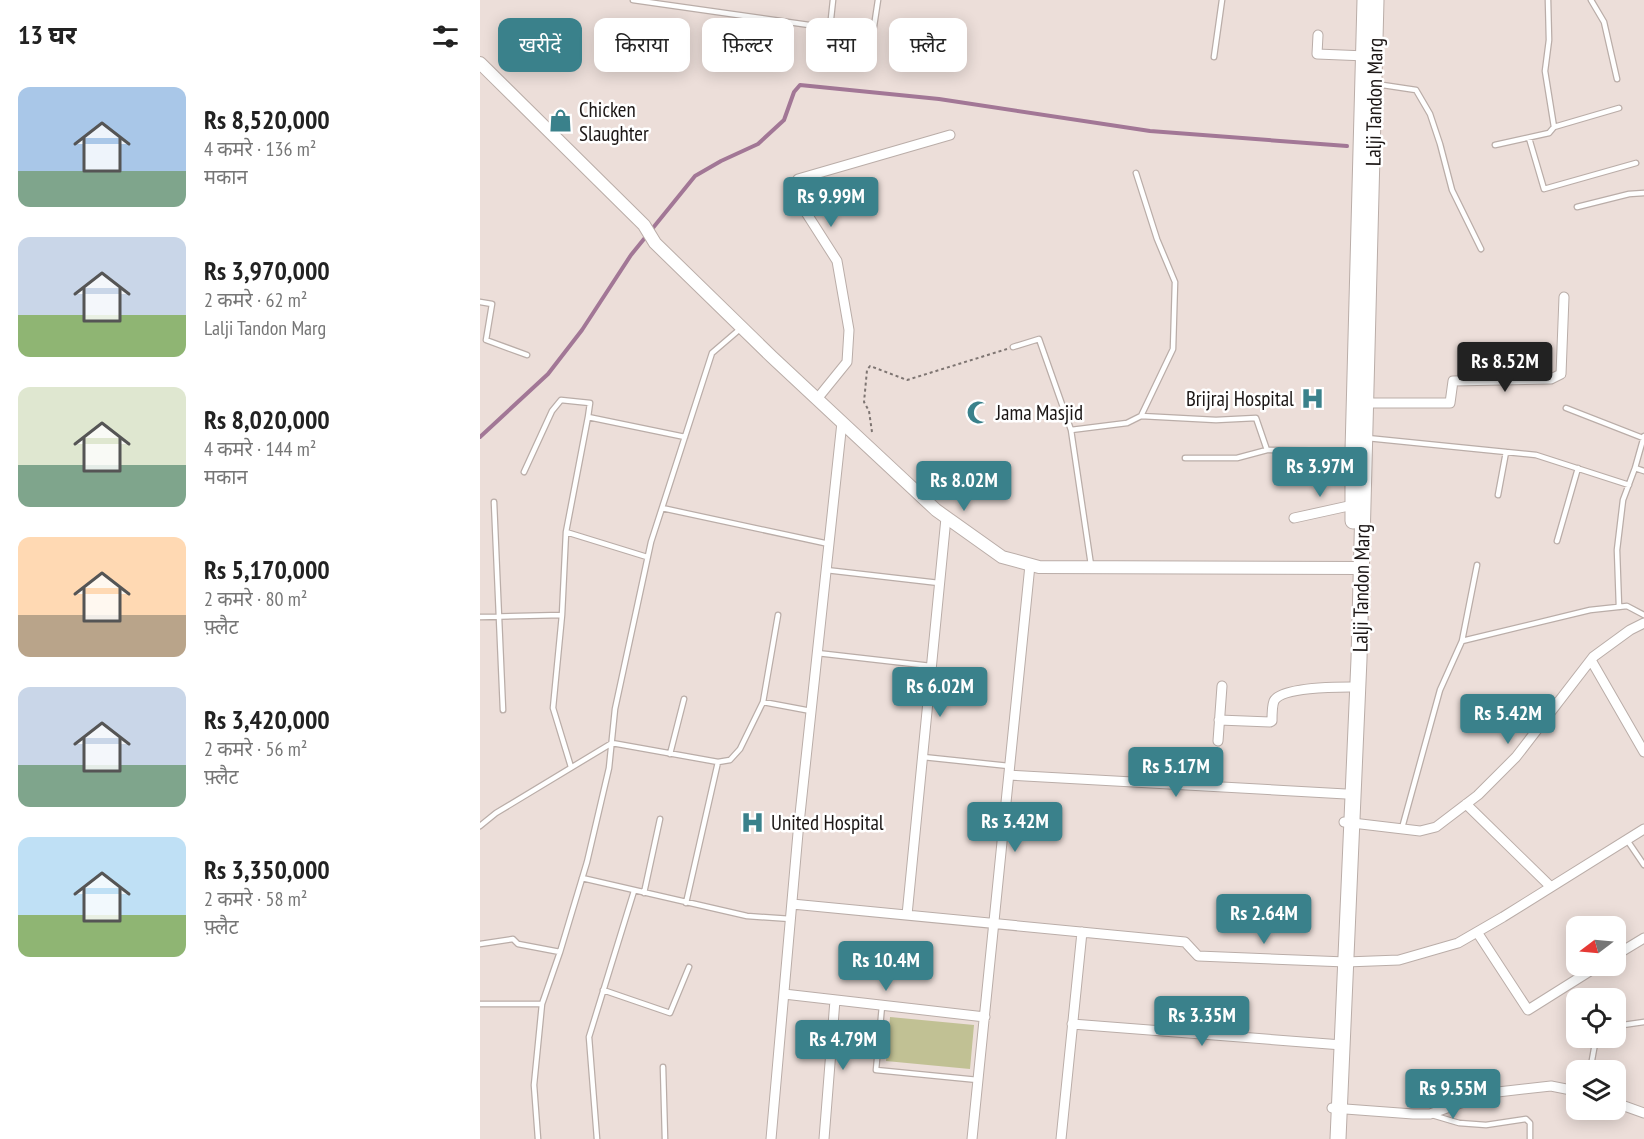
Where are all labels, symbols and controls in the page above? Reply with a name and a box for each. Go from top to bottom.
text: 13 घर [18,18,77,51]
chip: खरीदें [498,18,582,72]
chip: किराया [594,18,690,72]
chip: फ़िल्टर [702,18,794,72]
chip: नया [806,18,877,72]
chip: फ़्लैट [889,18,967,72]
icon: filters [429,20,462,53]
street label: Lalji Tandon Marg [1359,38,1389,166]
place label: Chicken Slaughter [579,96,649,147]
text: Rs 8,520,000 [204,103,330,136]
shop icon: Chicken Slaughter [548,108,574,134]
icon: home [66,111,138,183]
text: 4 कमरे · 136 m² [204,136,316,162]
text: मकान [204,164,248,190]
pin: Rs 9.99M [769,177,893,228]
text: Rs 9.99M [797,183,865,209]
text: Rs 3,970,000 [204,254,330,287]
icon: home [66,261,138,333]
text: 2 कमरे · 62 m² [204,287,307,313]
text: Lalji Tandon Marg [204,315,326,341]
pin: Rs 8.52M [1443,342,1567,393]
text: Rs 8.52M [1471,348,1539,374]
place label: Brijraj Hospital [1186,385,1294,412]
hospital icon: Brijraj Hospital [1299,385,1325,411]
mosque icon: Jama Masjid [965,399,991,425]
place label: Jama Masjid [995,399,1083,426]
text: Rs 8,020,000 [204,403,330,436]
icon: home [66,411,138,483]
text: 4 कमरे · 144 m² [204,436,316,462]
pin: Rs 3.97M [1258,447,1382,498]
text: Rs 3.97M [1286,453,1354,479]
pin: Rs 8.02M [902,461,1026,512]
text: मकान [204,464,248,490]
text: Rs 8.02M [930,467,998,493]
street label: Lalji Tandon Marg [1346,524,1376,652]
text: Rs 5,170,000 [204,553,330,586]
icon: home [66,561,138,633]
text: 2 कमरे · 80 m² [204,586,307,612]
text: फ़्लैट [204,614,239,640]
pin: Rs 6.02M [878,667,1002,718]
text: Rs 6.02M [906,673,974,699]
pin: Rs 5.42M [1446,694,1570,745]
text: Rs 5.42M [1474,700,1542,726]
text: Rs 3,420,000 [204,703,330,736]
icon: home [66,711,138,783]
text: 2 कमरे · 56 m² [204,736,307,762]
pin: Rs 5.17M [1114,747,1238,798]
text: Rs 5.17M [1142,753,1210,779]
text: फ़्लैट [204,764,239,790]
pin: Rs 3.42M [953,802,1077,853]
text: Rs 3.42M [981,808,1049,834]
hospital icon: United Hospital [740,809,766,835]
place label: United Hospital [771,809,884,836]
text: Rs 3,350,000 [204,853,330,886]
icon: home [66,861,138,933]
text: 2 कमरे · 58 m² [204,886,307,912]
pin: Rs 2.64M [1202,894,1326,945]
text: Rs 2.64M [1230,900,1298,926]
text: फ़्लैट [204,914,239,940]
north arrow [1566,916,1626,976]
map controls [1566,916,1626,1120]
pin: Rs 10.4M [824,941,948,992]
text: Rs 10.4M [852,947,920,973]
button: locate [1566,988,1626,1048]
pin: Rs 3.35M [1140,996,1264,1047]
text: Rs 3.35M [1168,1002,1236,1028]
pin: Rs 4.79M [781,1020,905,1071]
text: Rs 4.79M [809,1026,877,1052]
button: layers [1566,1060,1626,1120]
pin: Rs 9.55M [1391,1069,1515,1120]
text: Rs 9.55M [1419,1075,1487,1101]

